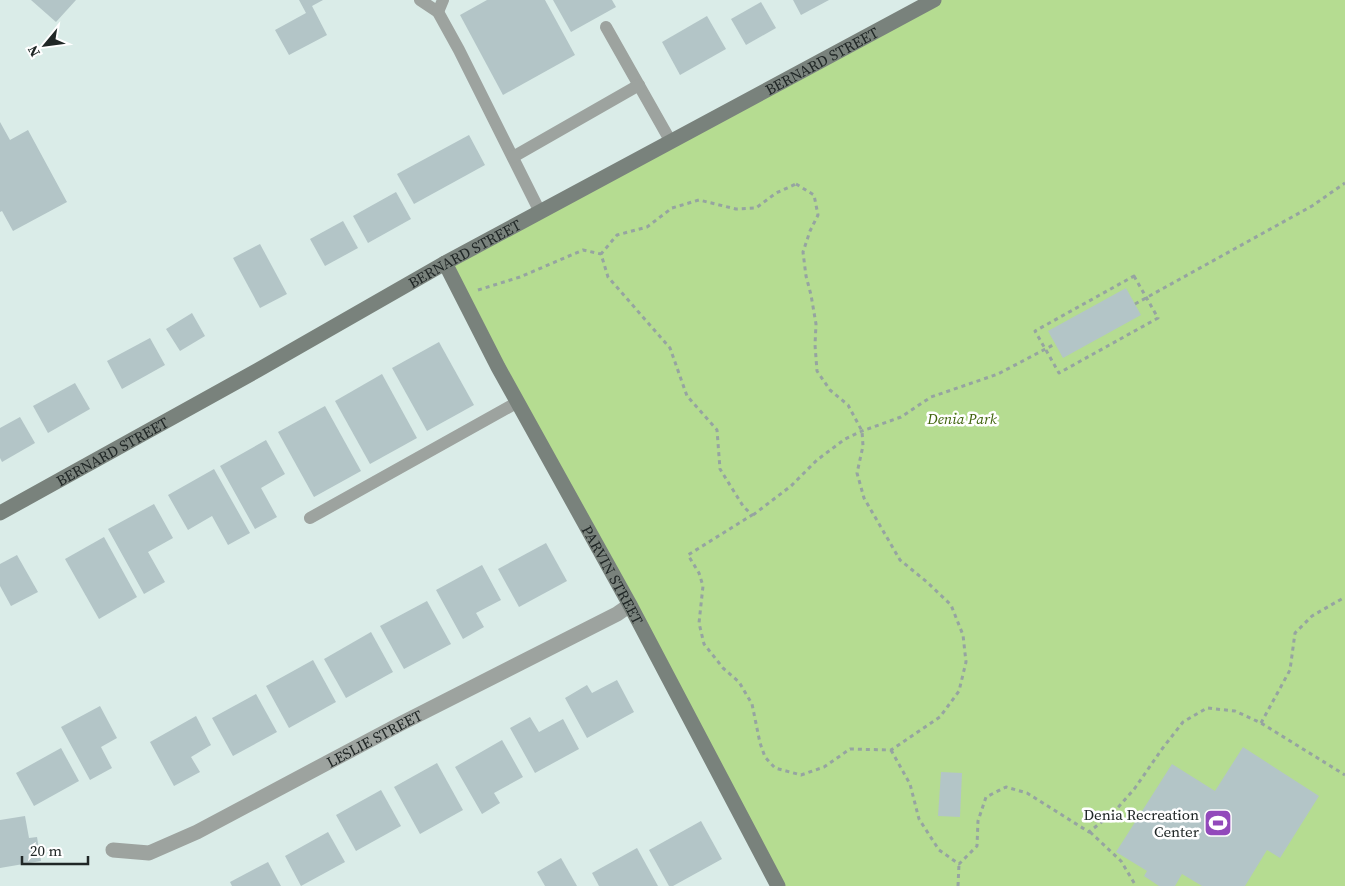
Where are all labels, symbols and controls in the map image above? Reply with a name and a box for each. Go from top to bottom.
north arrow [20,20,70,70]
street label: BERNARD STREET [761,21,882,99]
text: N [22,42,45,61]
street label: BERNARD STREET [404,214,524,293]
park label: Denia Park [926,408,998,429]
street label: BERNARD STREET [52,411,172,491]
street label: PARVIN STREET [577,521,649,628]
street label: LESLIE STREET [322,704,426,772]
place label: Denia Recreation Center [1083,804,1200,842]
sports icon: Denia Recreation Center [1203,808,1233,838]
scale bar [22,834,89,866]
text: 20 m [30,840,62,861]

